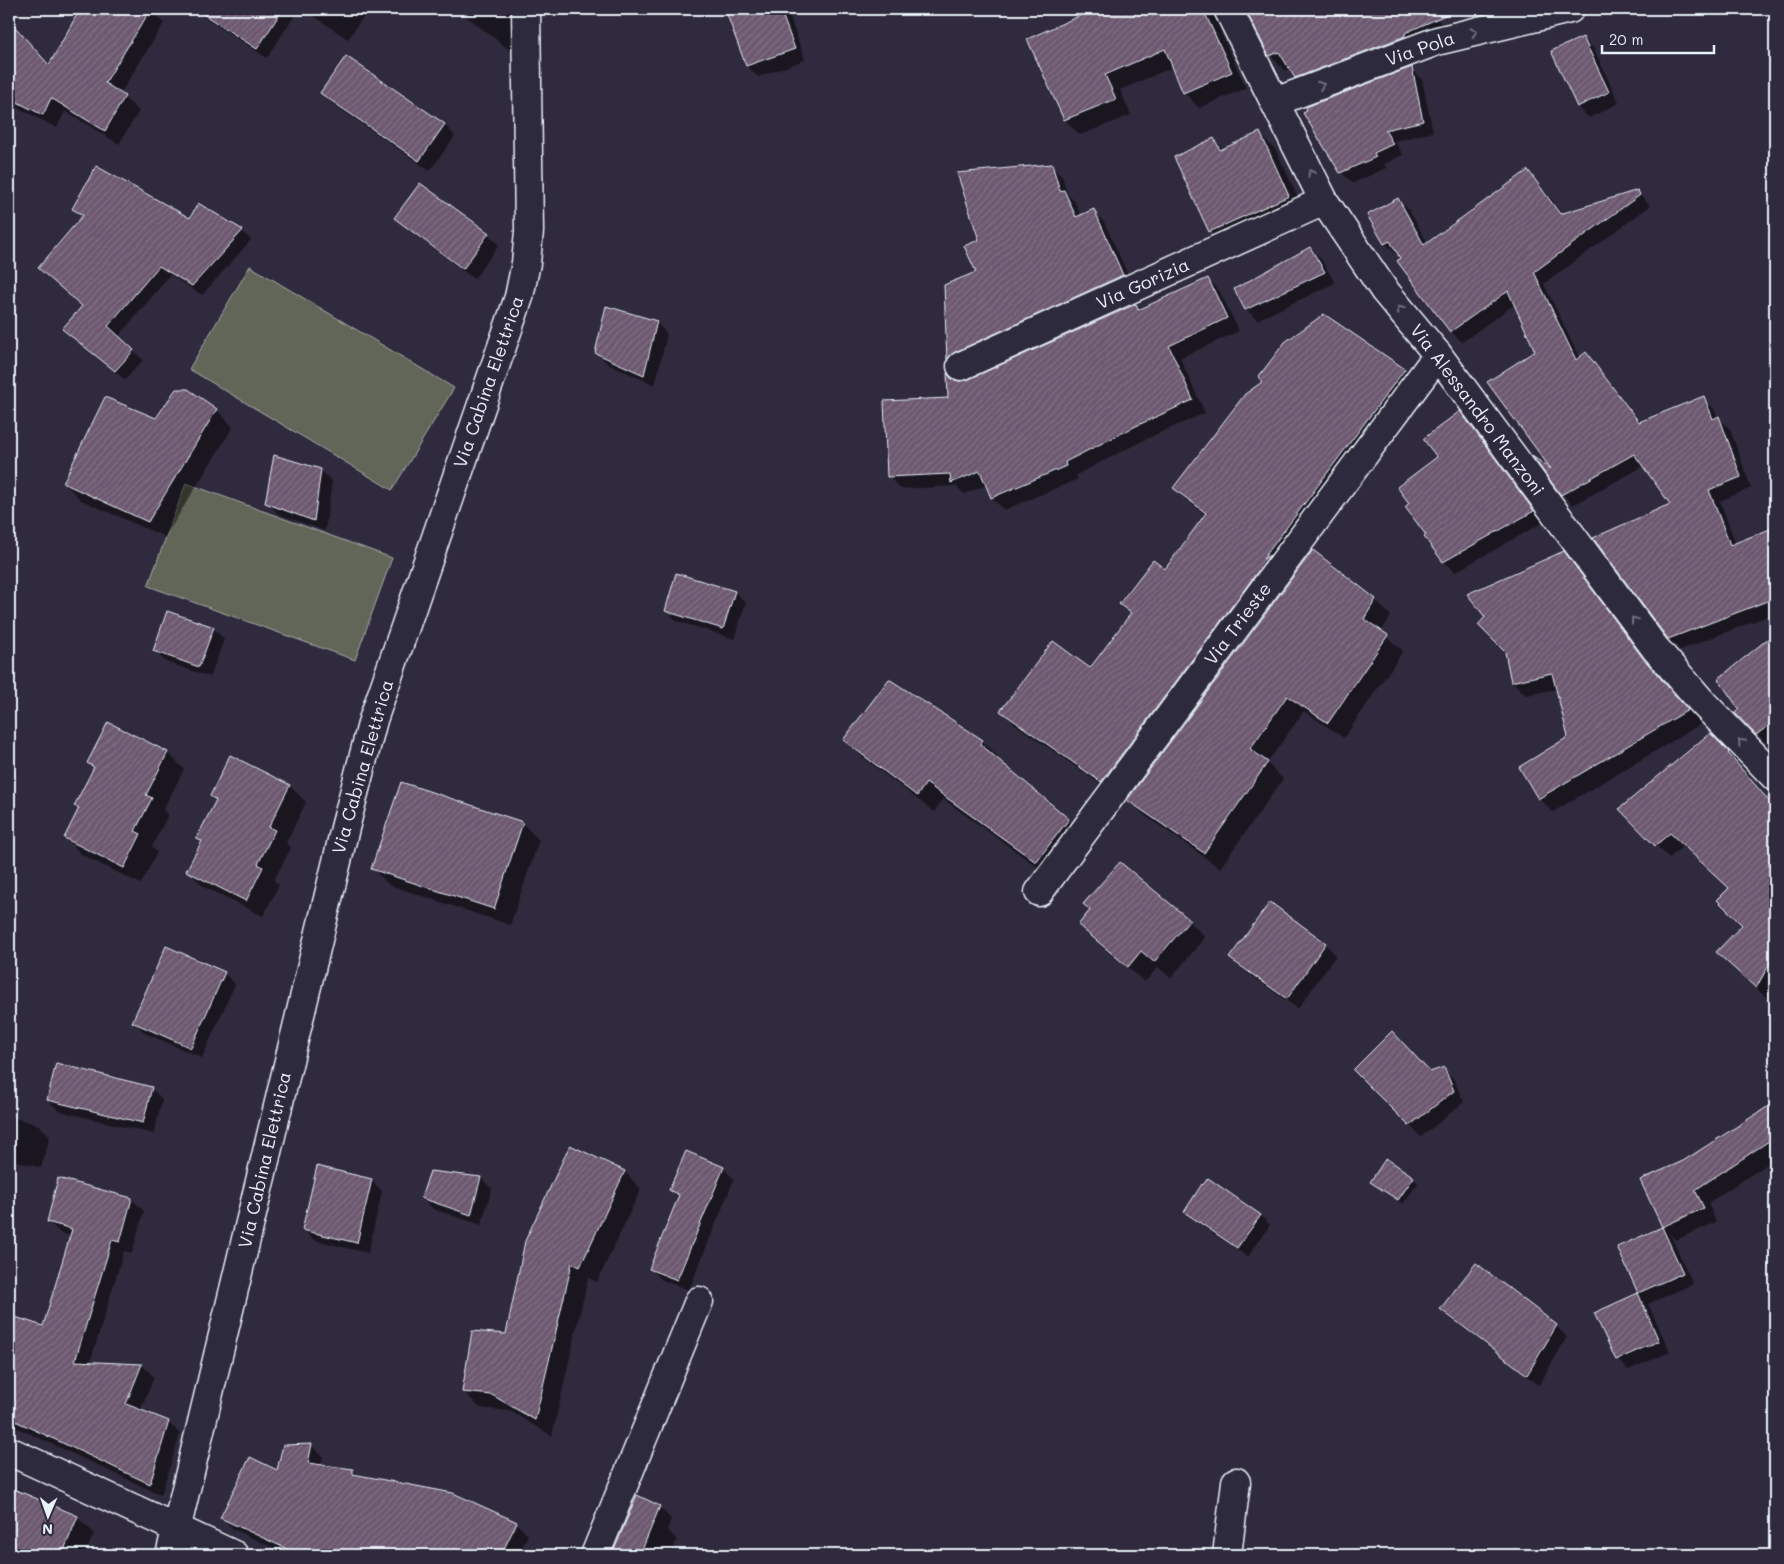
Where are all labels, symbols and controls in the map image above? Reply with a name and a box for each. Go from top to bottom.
scale bar [1602,22,1714,54]
street label: Via Pola [1382,25,1457,71]
one-way arrow [1470,27,1479,38]
text: 20 m [1609,29,1643,49]
one-way arrow [1316,81,1324,91]
one-way arrow [1307,170,1317,179]
street label: Via Gorizia [1092,252,1193,314]
street label: Via Cabina Elettrica [447,293,529,471]
one-way arrow [1397,306,1405,315]
street label: Via Alessandro Manzoni [1405,319,1550,500]
street label: Via Trieste [1198,577,1276,670]
one-way arrow [1631,616,1640,626]
street label: Via Cabina Elettrica [326,677,398,857]
one-way arrow [1738,739,1747,748]
street label: Via Cabina Elettrica [232,1069,296,1250]
north arrow [22,1492,72,1542]
text: N [42,1520,53,1539]

